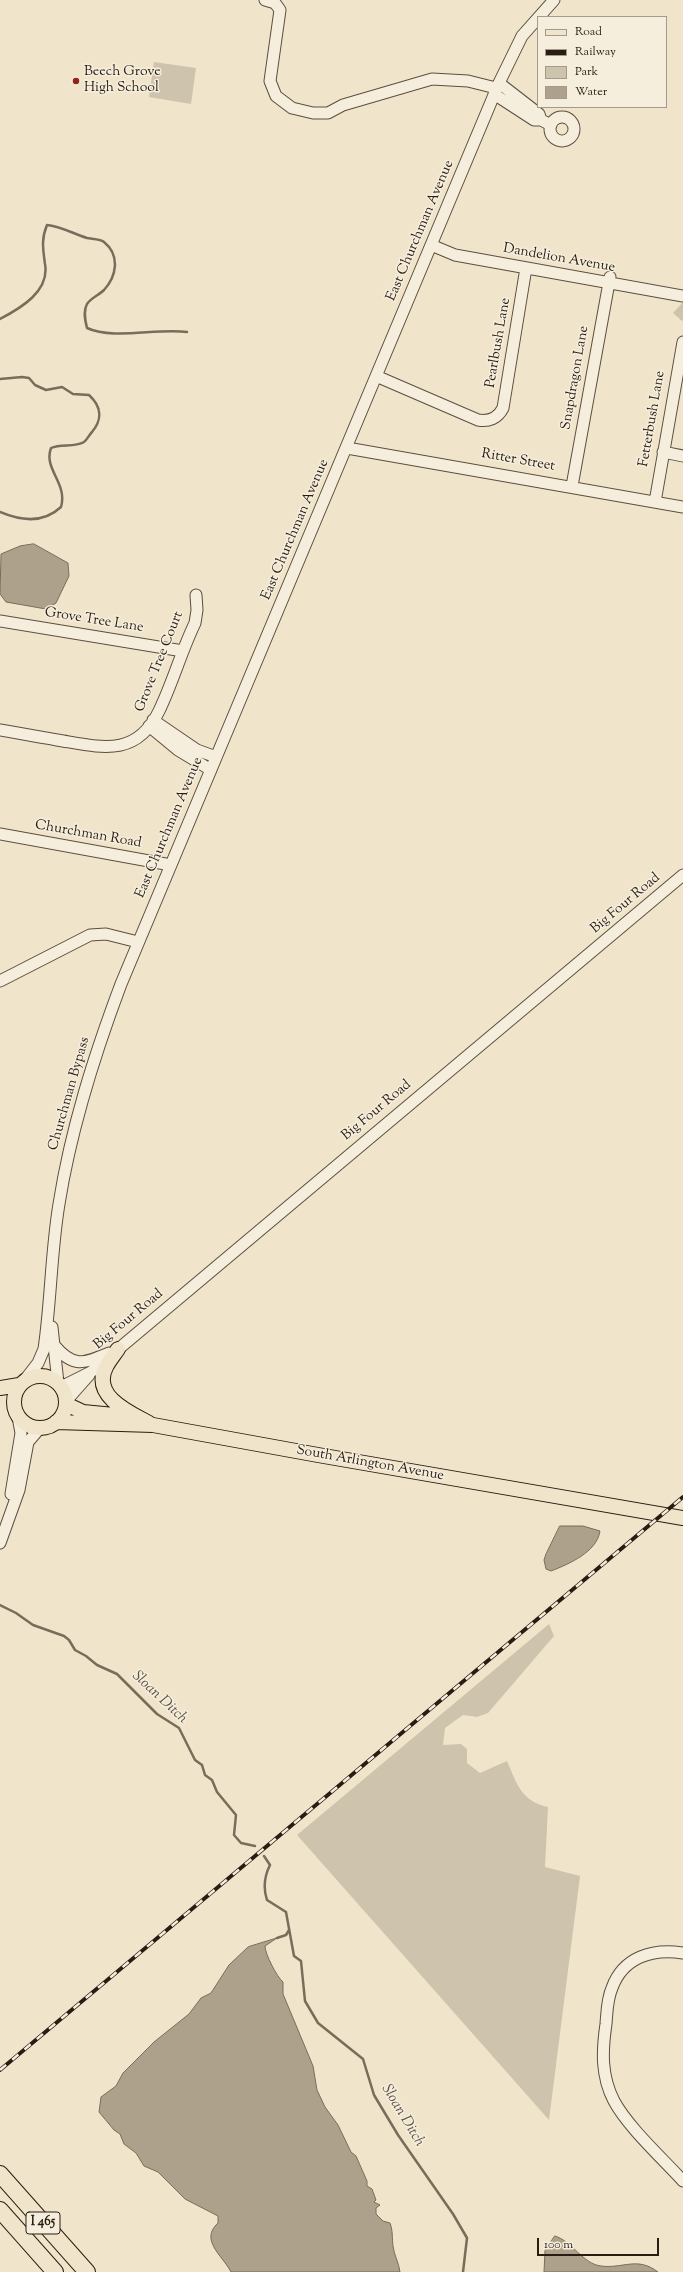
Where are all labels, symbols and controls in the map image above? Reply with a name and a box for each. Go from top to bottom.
legend [537,16,667,108]
text: Road [575,23,602,41]
text: Railway [575,43,616,61]
text: Park [575,63,598,81]
place label: Beech Grove High School [84,65,161,98]
marker: Beech Grove High School [71,76,81,86]
text: Water [575,83,607,101]
street label: East Churchman Avenue [384,158,458,304]
street label: Dandelion Avenue [502,241,616,277]
street label: Pearlbush Lane [483,297,515,389]
street label: Snapdragon Lane [559,325,593,431]
street label: Fetterbush Lane [636,370,670,468]
street label: Ritter Street [480,446,556,476]
street label: East Churchman Avenue [259,457,333,603]
street label: Grove Tree Lane [43,605,145,637]
street label: Grove Tree Court [132,609,188,715]
street label: East Churchman Avenue [133,755,207,901]
street label: Churchman Road [33,817,143,853]
street label: Big Four Road [588,870,664,938]
street label: Churchman Bypass [46,1035,94,1153]
street label: Big Four Road [339,1077,415,1145]
street label: Big Four Road [91,1286,167,1354]
street label: South Arlington Avenue [295,1443,445,1485]
water label: Sloan Ditch [128,1668,190,1728]
water label: Sloan Ditch [376,2082,428,2150]
road number: I 465 [26,2212,60,2234]
scale bar [539,2230,661,2256]
text: 100 m [544,2236,573,2254]

